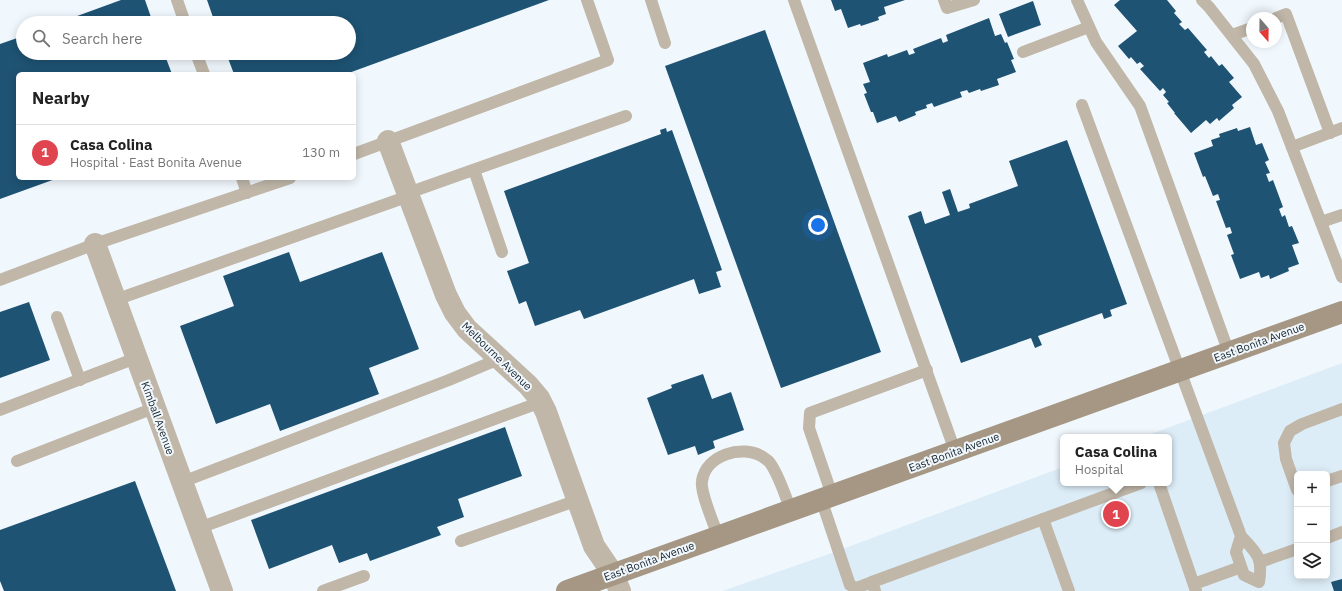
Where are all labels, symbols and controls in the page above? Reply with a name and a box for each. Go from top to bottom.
north arrow [1246,12,1282,48]
search box [16,16,356,60]
icon: search [30,27,52,49]
text: Search here [62,29,142,48]
text: Nearby [32,87,90,109]
text: Casa Colina [70,135,152,154]
text: 1 [41,144,49,161]
text: 130 m [302,144,340,161]
text: Hospital · East Bonita Avenue [70,154,242,171]
your location [808,215,828,235]
street label: Melbourne Avenue [459,319,535,393]
street label: East Bonita Avenue [1212,319,1306,365]
street label: Kimball Avenue [138,380,178,456]
street label: East Bonita Avenue [907,429,1001,475]
popup [1060,434,1172,486]
text: Casa Colina [1075,442,1157,461]
text: Hospital [1075,461,1123,478]
map controls [1294,471,1330,579]
button: + [1294,471,1330,507]
pin: 1 [1103,499,1129,529]
button: − [1294,507,1330,543]
street label: East Bonita Avenue [602,538,696,584]
button: layers [1294,543,1330,579]

